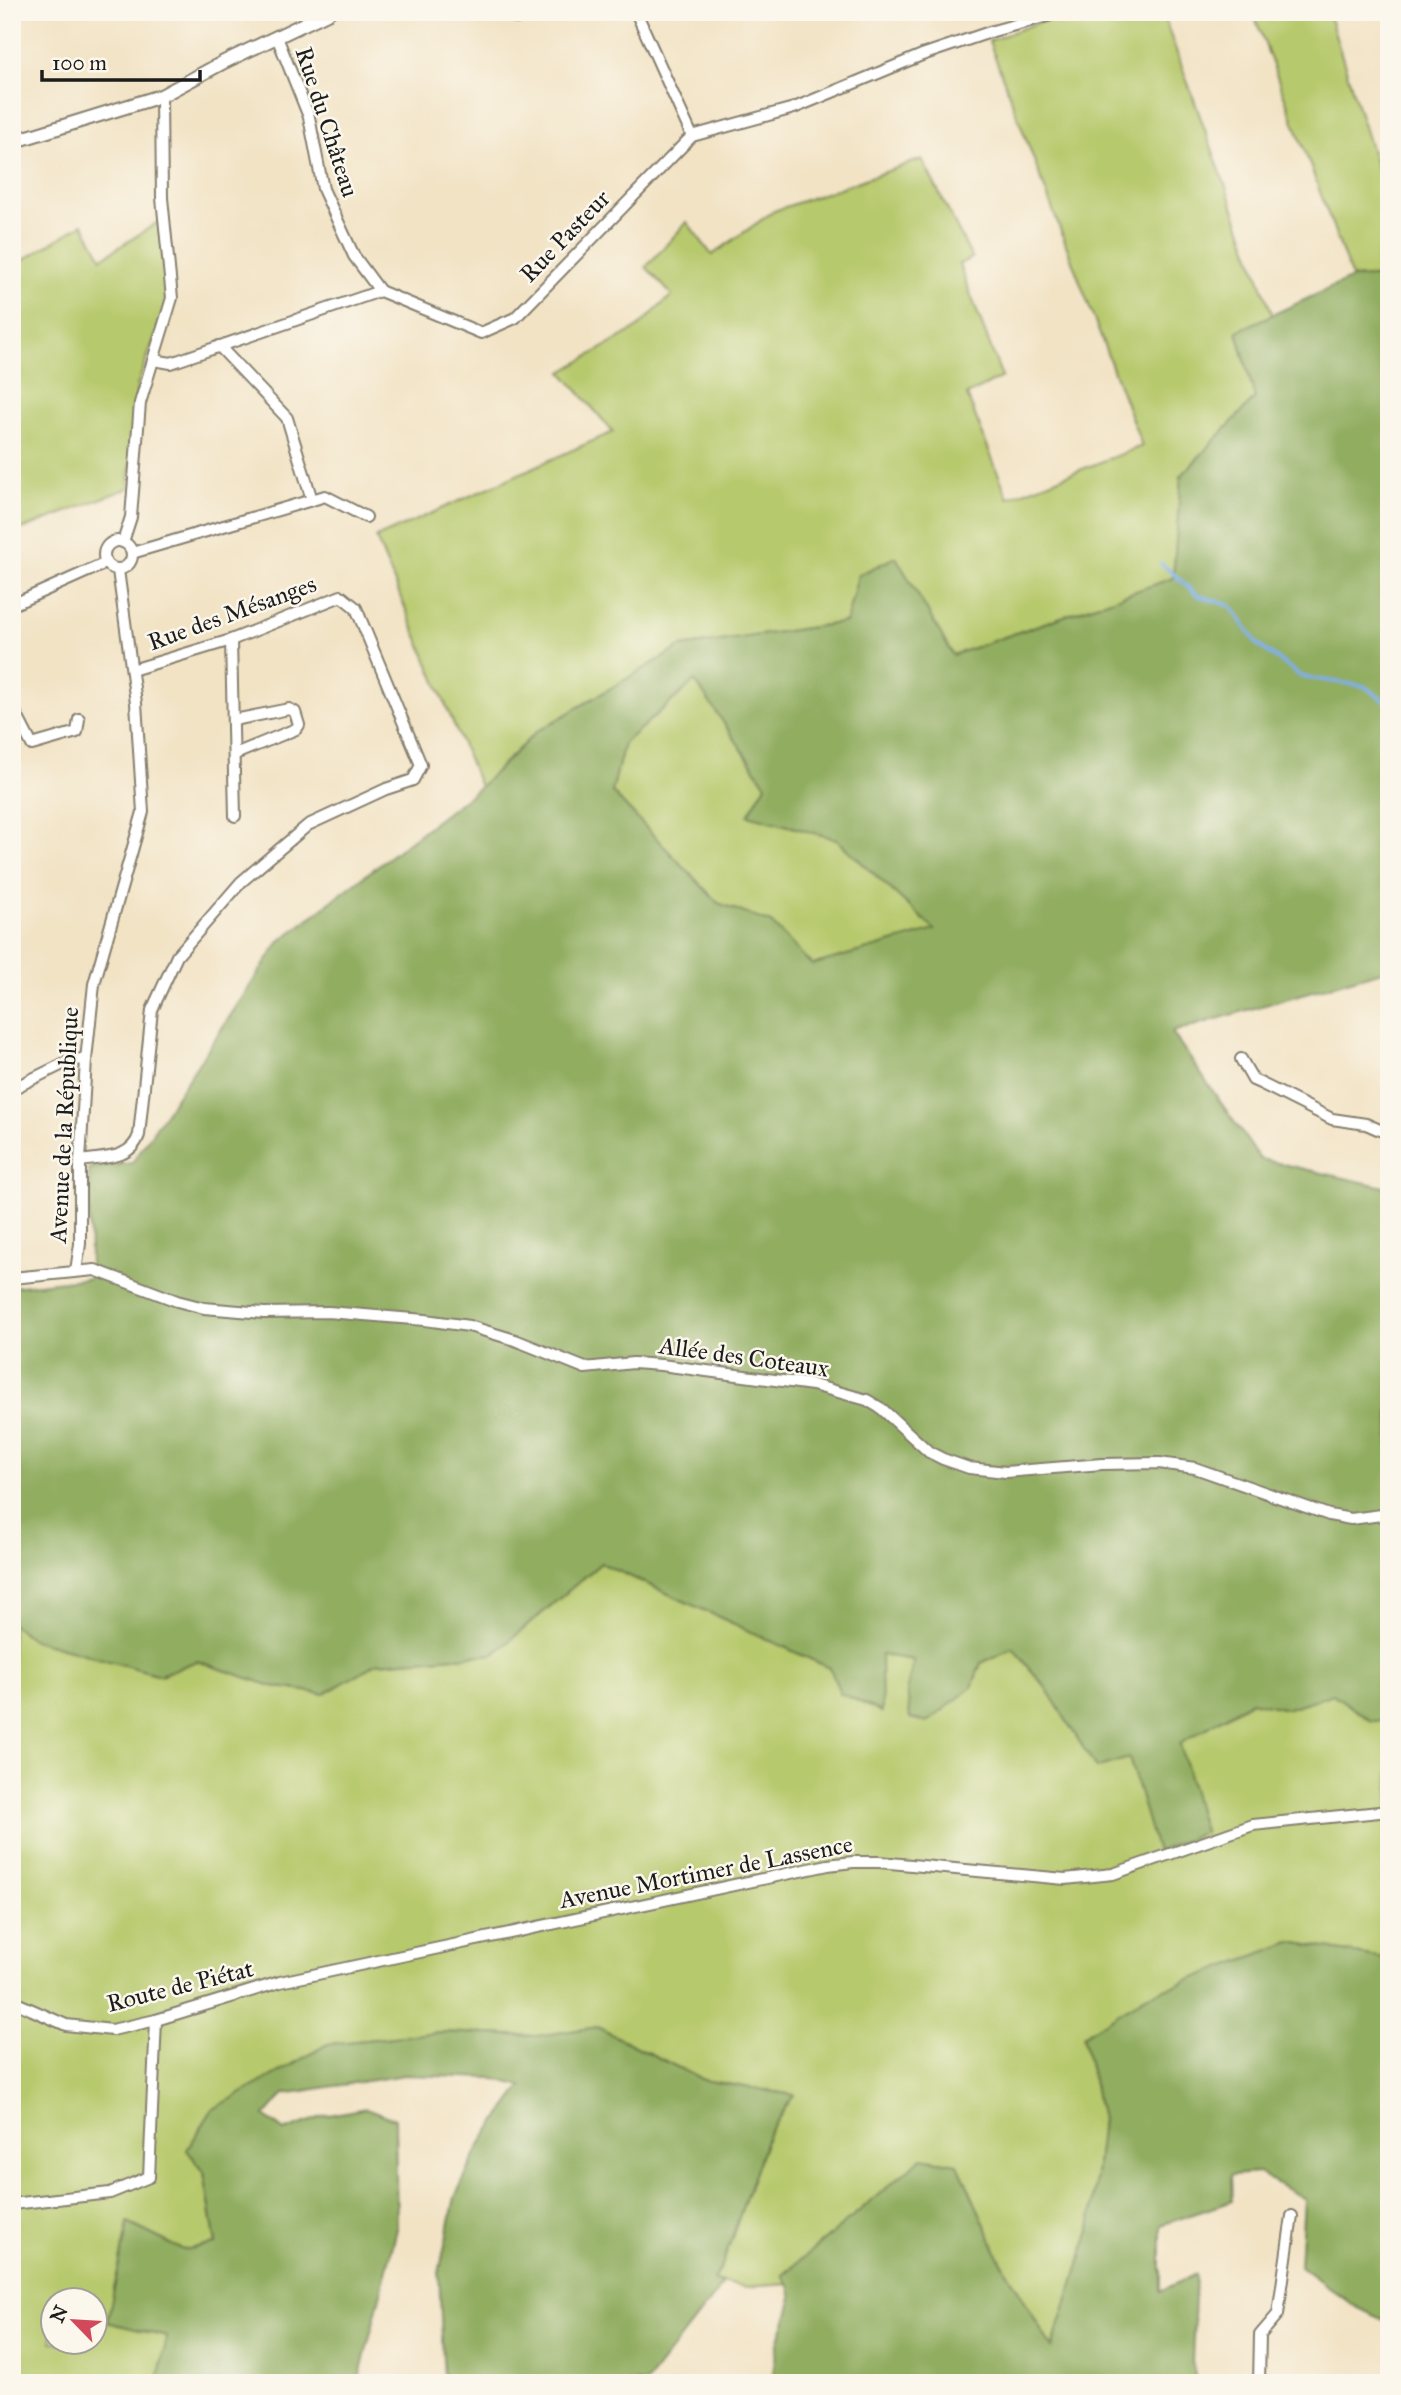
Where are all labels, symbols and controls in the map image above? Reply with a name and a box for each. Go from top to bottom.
scale bar [42,38,200,82]
street label: Rue du Château [289,43,365,201]
text: 100 m [52,50,107,76]
street label: Rue Pasteur [514,183,616,289]
street label: Rue des Mésanges [144,569,320,657]
street label: Avenue de la République [43,1006,85,1245]
street label: Allée des Coteaux [656,1330,831,1384]
street label: Avenue Mortimer de Lassence [556,1829,855,1915]
street label: Route de Piétat [104,1953,257,2019]
north arrow [38,2286,108,2356]
text: N [45,2302,73,2326]

